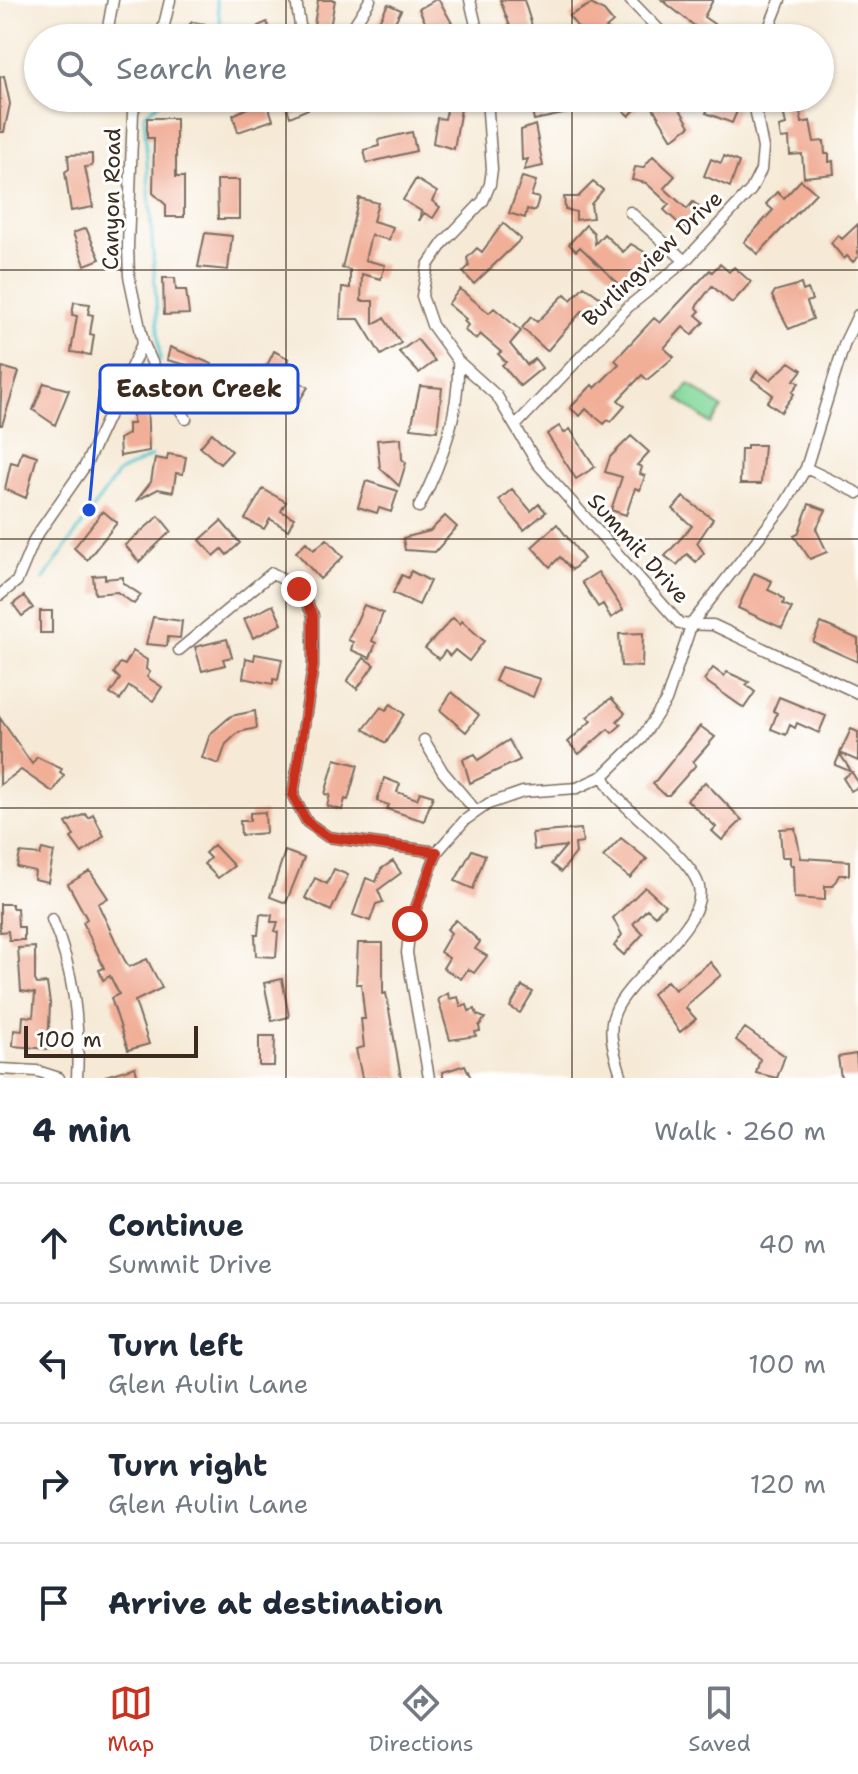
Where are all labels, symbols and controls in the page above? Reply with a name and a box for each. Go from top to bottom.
search box [24,24,834,112]
icon: search [52,46,96,90]
text: Search here [116,48,287,89]
street label: Canyon Road [96,128,127,270]
street label: Burlingview Drive [576,184,729,333]
callout: Easton Creek [100,365,298,413]
text: Easton Creek [116,373,282,405]
street label: Summit Drive [581,487,696,610]
route end [281,571,317,607]
route start [392,906,428,942]
scale bar [24,1022,198,1058]
text: 100 m [36,1025,102,1054]
text: 4 min [32,1107,131,1153]
text: Walk · 260 m [654,1113,826,1148]
text: Continue [108,1205,244,1246]
icon: ahead [32,1221,76,1265]
text: 40 m [759,1226,826,1261]
text: Summit Drive [108,1246,273,1281]
text: Turn left [108,1325,243,1366]
icon: left [32,1341,76,1385]
text: 100 m [748,1346,826,1381]
text: Glen Aulin Lane [108,1366,309,1401]
text: Turn right [108,1445,267,1486]
icon: right [32,1461,76,1505]
text: 120 m [750,1466,826,1501]
text: Glen Aulin Lane [108,1486,309,1521]
icon: arrive [32,1581,76,1625]
text: Arrive at destination [108,1583,443,1624]
tab: Map [107,1681,154,1758]
tab: Directions [369,1681,474,1758]
tab: Saved [688,1681,751,1758]

